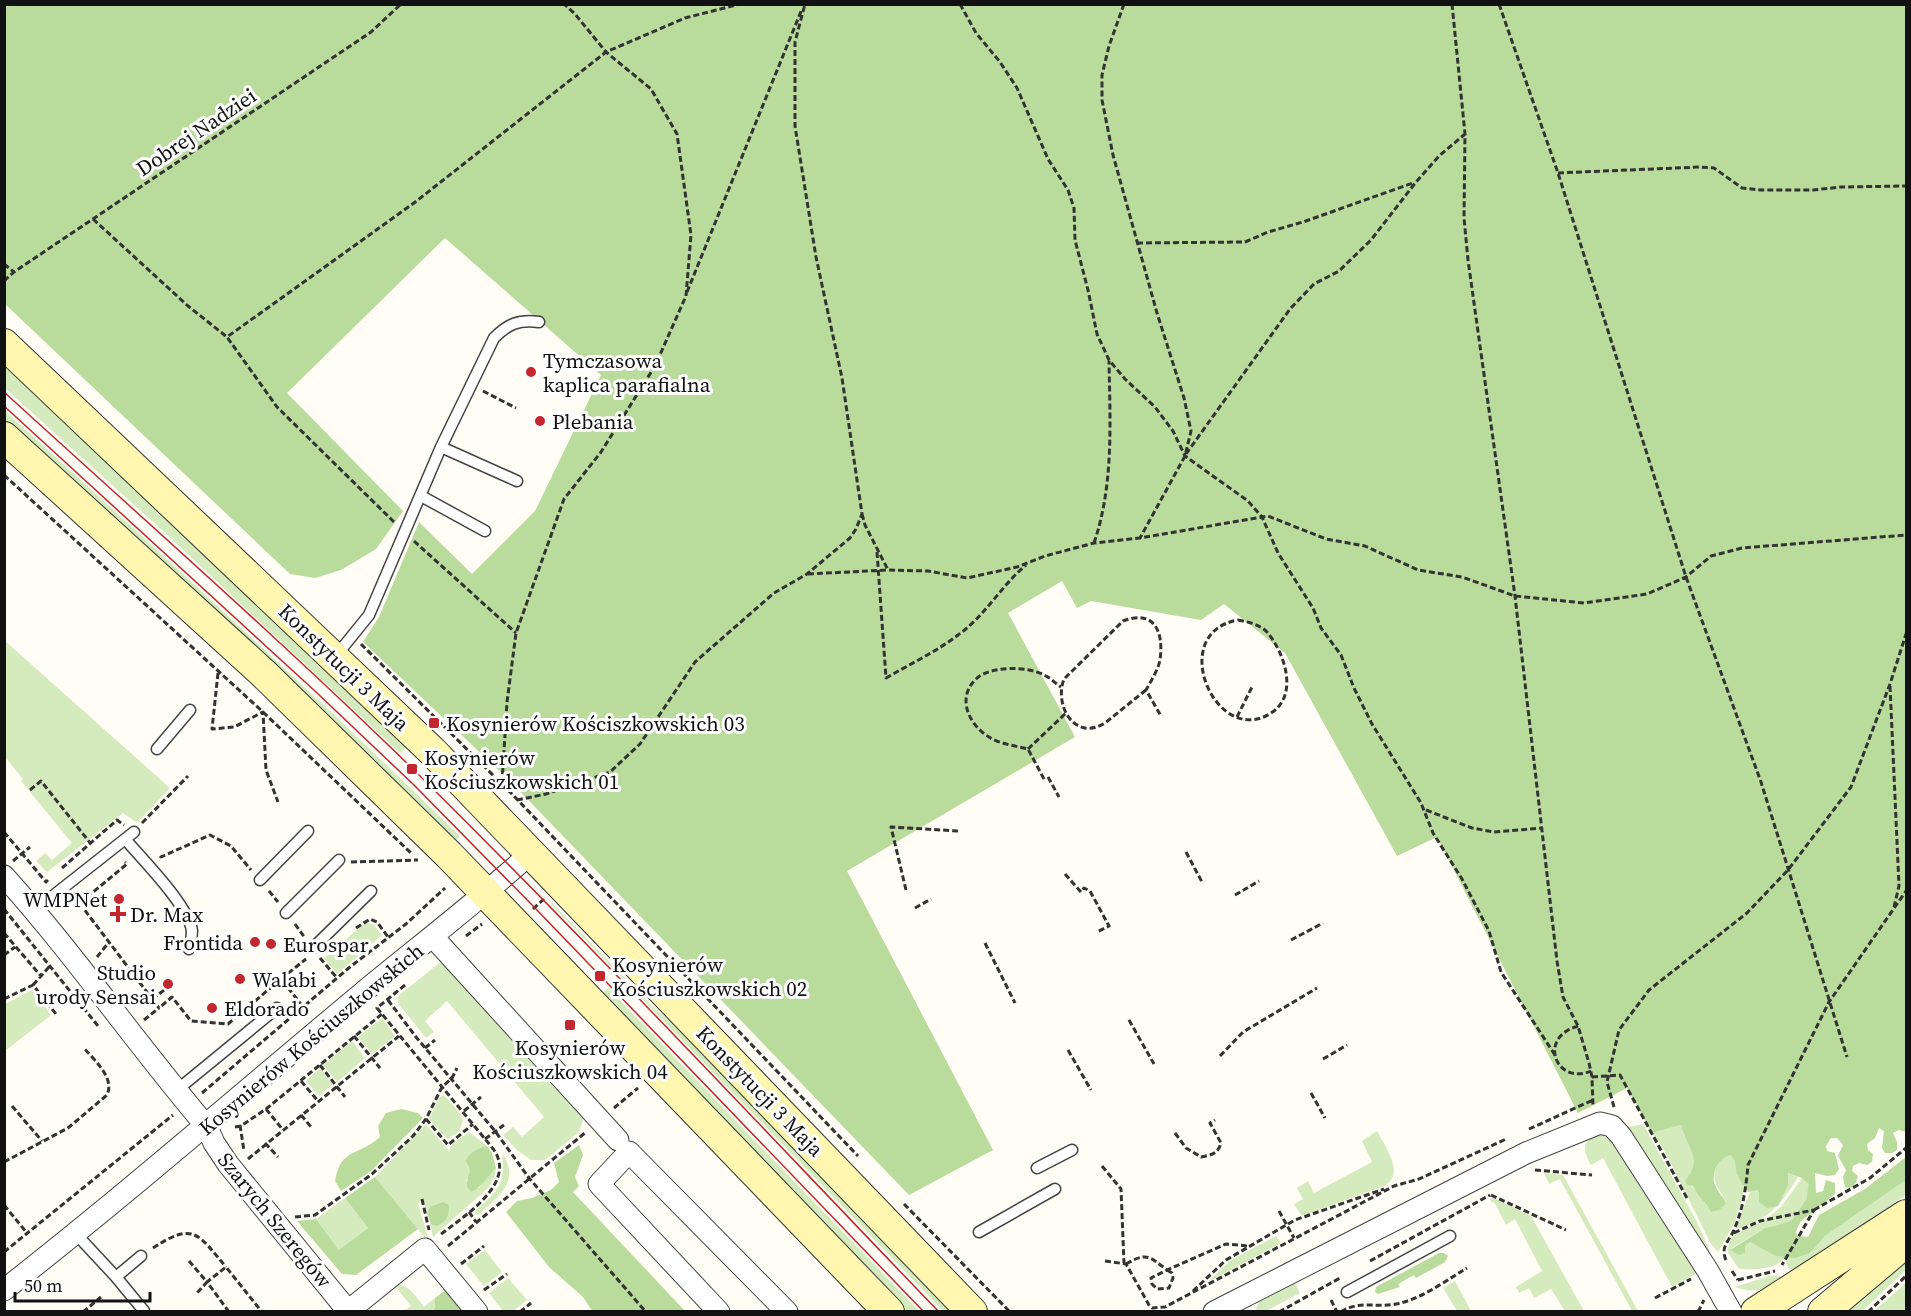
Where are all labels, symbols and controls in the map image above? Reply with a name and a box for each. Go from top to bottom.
street label: Dobrej Nadziei [130,81,262,183]
place label: Tymczasowa kaplica parafialna [543,346,711,399]
marker: Tymczasowa kaplica parafialna [524,365,538,379]
place label: Plebania [552,407,634,436]
marker: Plebania [533,414,547,428]
street label: Konstytucji 3 Maja [272,597,416,737]
place label: Kosynierów Kościszkowskich 03 [446,709,745,738]
marker: Kosynierów Kościszkowskich 03 [427,716,441,730]
place label: Kosynierów Kościuszkowskich 01 [424,743,619,796]
marker: Kosynierów Kościuszkowskich 01 [405,762,419,776]
place label: WMPNet [23,885,107,914]
marker: WMPNet [112,892,126,906]
place label: Dr. Max [130,900,203,929]
marker: Dr. Max [111,907,125,921]
place label: Frontida [163,928,243,957]
place label: Eurospar [283,930,369,959]
marker: Frontida [248,935,262,949]
street label: Kosynierów Kościuszkowskich [192,936,430,1142]
marker: Eurospar [264,937,278,951]
place label: Kosynierów Kościuszkowskich 02 [612,950,807,1003]
place label: Studio urody Sensai [36,958,156,1011]
place label: Walabi [252,965,317,994]
marker: Kosynierów Kościuszkowskich 02 [593,969,607,983]
marker: Walabi [233,972,247,986]
marker: Studio urody Sensai [161,977,175,991]
place label: Eldorado [224,994,309,1023]
marker: Eldorado [205,1001,219,1015]
marker: Kosynierów Kościuszkowskich 04 [563,1018,577,1032]
street label: Konstytucji 3 Maja [690,1019,830,1163]
place label: Kosynierów Kościuszkowskich 04 [472,1033,668,1086]
street label: Szarych Szeregów [211,1146,339,1294]
scale bar [15,1265,150,1303]
text: 50 m [24,1273,62,1298]

